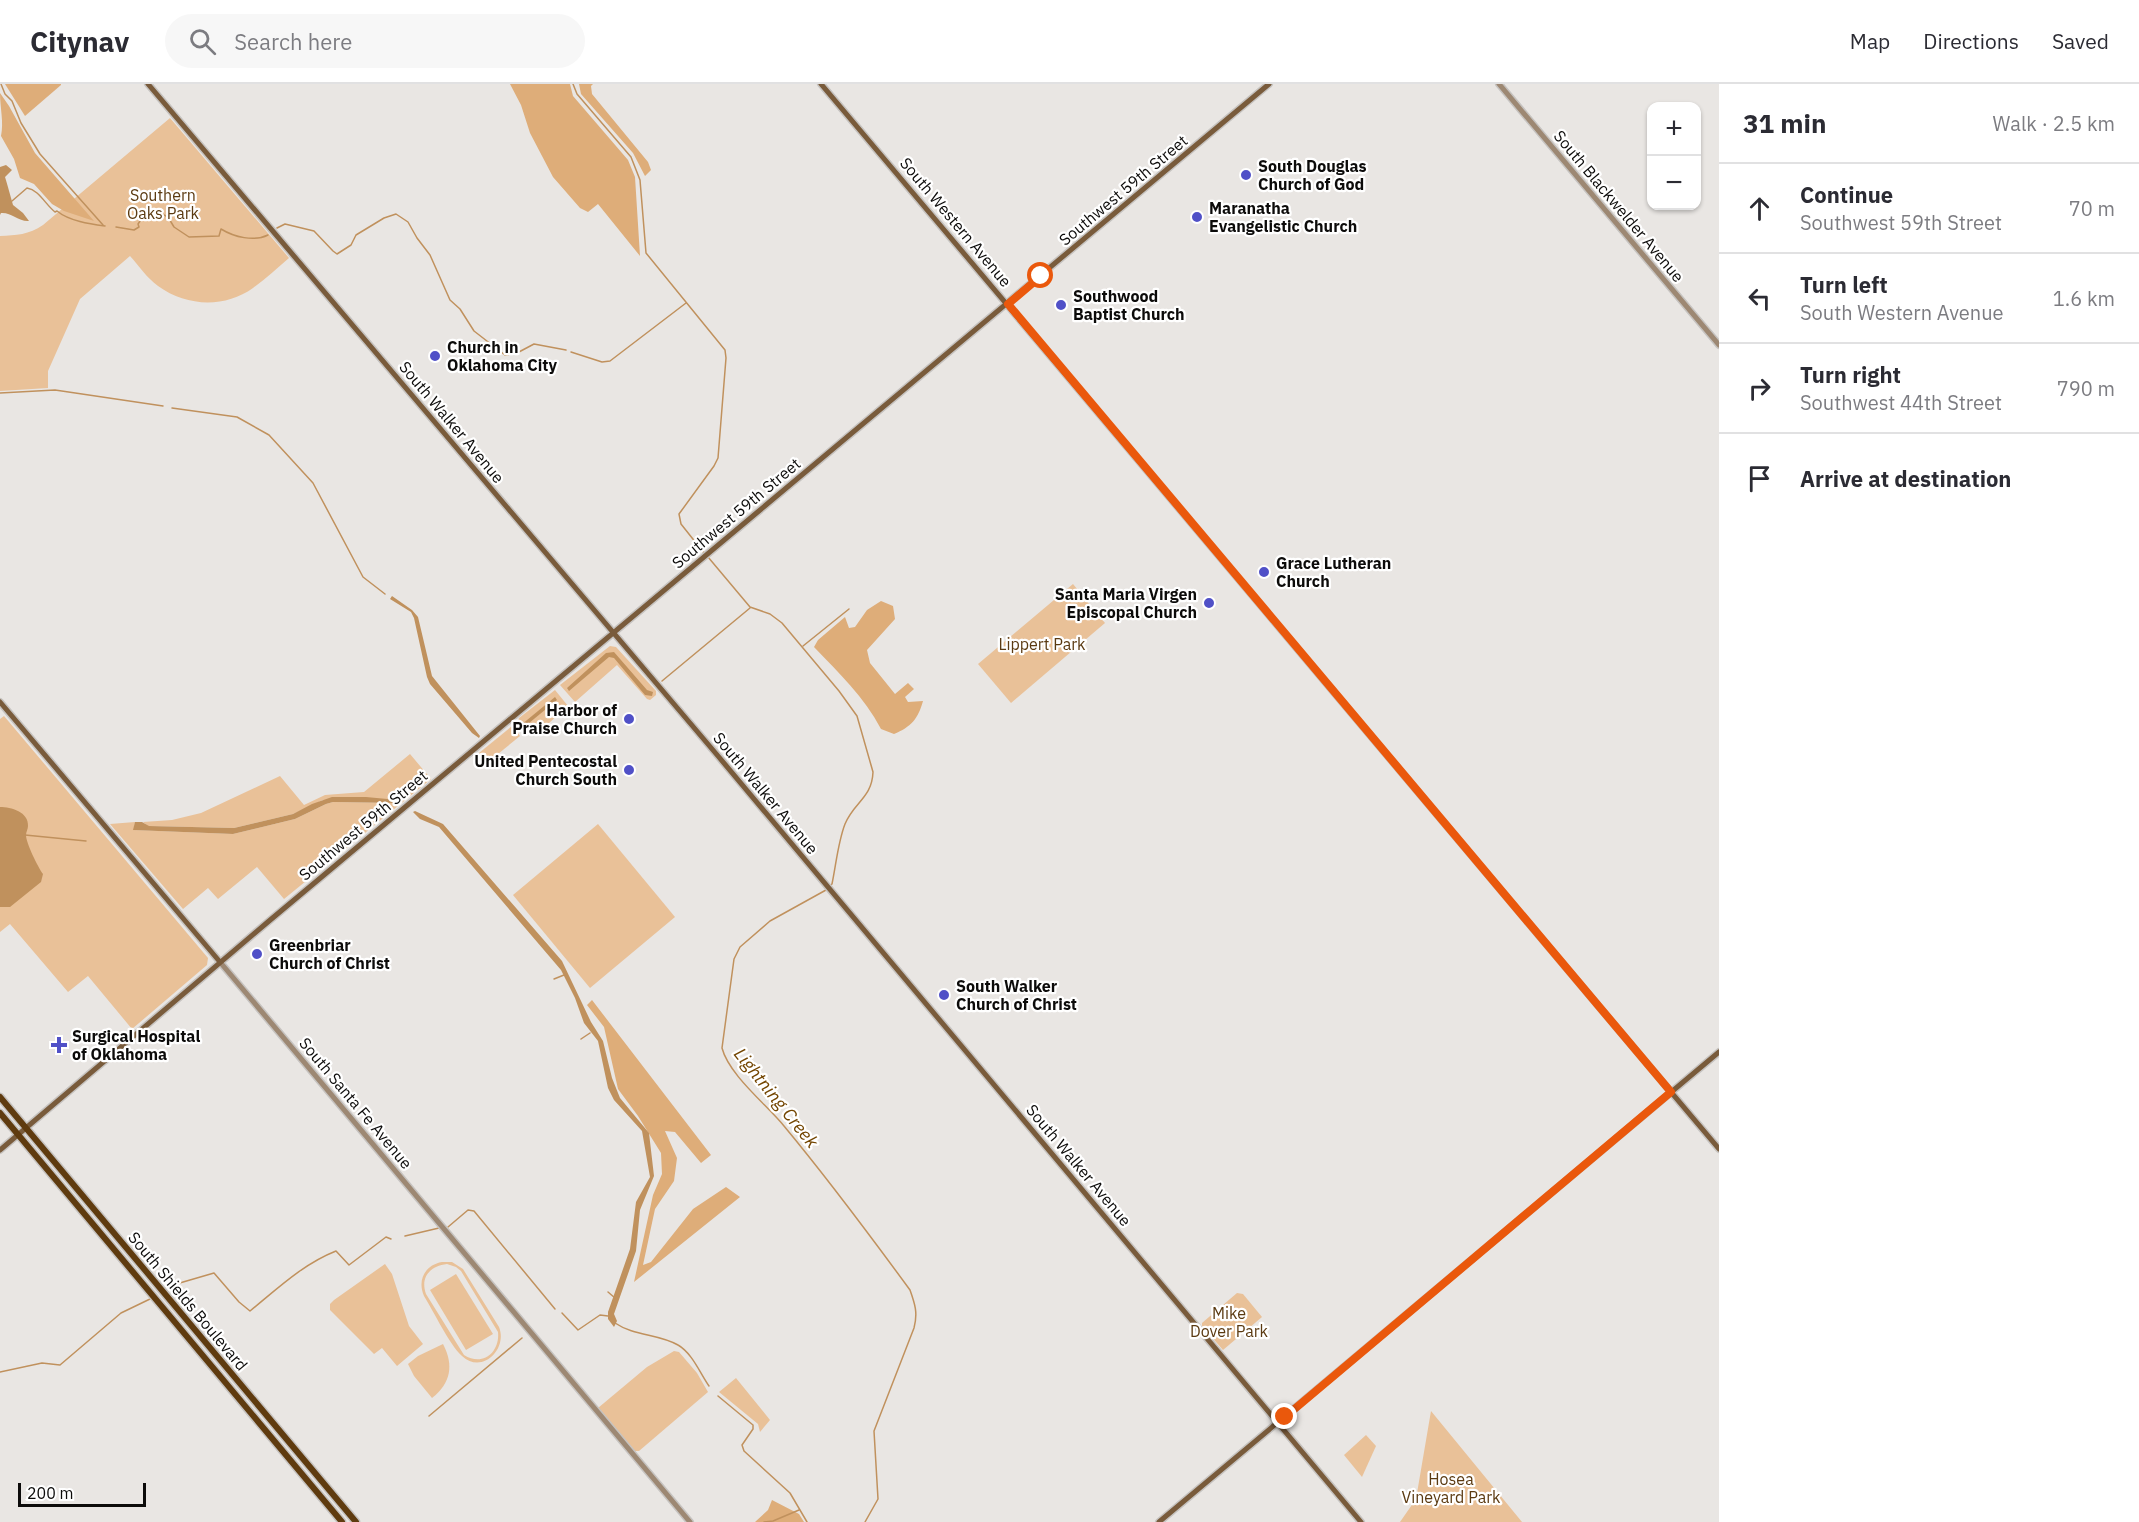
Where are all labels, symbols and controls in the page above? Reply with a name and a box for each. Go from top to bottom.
search box [165,14,585,68]
text: Citynav [30,23,129,60]
icon: search [186,25,219,58]
text: Search here [234,27,352,56]
text: Map [1850,27,1890,55]
text: Directions [1923,27,2019,55]
text: Saved [2052,27,2109,55]
map controls [1647,102,1701,210]
button: + [1647,102,1701,156]
text: 31 min [1743,106,1827,140]
text: Walk · 2.5 km [1993,110,2115,137]
street label: South Blackwelder Avenue [1550,126,1689,286]
street label: Southwest 59th Street [1055,130,1191,250]
street label: South Western Avenue [896,153,1016,291]
place label: South Douglas Church of God [1258,156,1367,194]
button: − [1647,156,1701,210]
marker: South Douglas Church of God [1239,168,1253,182]
text: Continue [1800,180,1893,209]
park label: Southern Oaks Park [127,185,200,223]
icon: ahead [1743,192,1776,225]
text: 70 m [2069,195,2115,222]
place label: Maranatha Evangelistic Church [1209,198,1357,236]
text: Southwest 59th Street [1800,209,2002,236]
marker: Maranatha Evangelistic Church [1190,210,1204,224]
route start [1027,262,1053,288]
text: Turn left [1800,270,1888,299]
icon: left [1743,282,1776,315]
text: 1.6 km [2053,285,2115,312]
place label: Southwood Baptist Church [1073,286,1185,324]
marker: Southwood Baptist Church [1054,298,1068,312]
text: South Western Avenue [1800,299,2004,326]
place label: Church in Oklahoma City [447,337,557,375]
marker: Church in Oklahoma City [428,349,442,363]
street label: South Walker Avenue [395,357,509,487]
text: Turn right [1800,360,1901,389]
icon: right [1743,372,1776,405]
text: 790 m [2057,375,2115,402]
text: Southwest 44th Street [1800,389,2002,416]
street label: Southwest 59th Street [668,453,804,573]
icon: arrive [1743,462,1776,495]
text: Arrive at destination [1800,464,2011,493]
place label: Grace Lutheran Church [1276,553,1391,591]
marker: Grace Lutheran Church [1257,565,1271,579]
place label: Santa Maria Virgen Episcopal Church [1055,584,1197,622]
marker: Santa Maria Virgen Episcopal Church [1202,596,1216,610]
park label: Lippert Park [998,634,1086,654]
place label: Harbor of Praise Church [512,700,617,738]
marker: Harbor of Praise Church [622,712,636,726]
street label: South Walker Avenue [709,728,823,858]
place label: United Pentecostal Church South [474,751,617,789]
marker: United Pentecostal Church South [622,763,636,777]
street label: Southwest 59th Street [295,765,431,885]
place label: Greenbriar Church of Christ [269,935,390,973]
marker: Greenbriar Church of Christ [250,947,264,961]
place label: South Walker Church of Christ [956,976,1077,1014]
marker: South Walker Church of Christ [937,988,951,1002]
place label: Surgical Hospital of Oklahoma [72,1026,200,1064]
street label: South Santa Fe Avenue [295,1033,417,1173]
marker: Surgical Hospital of Oklahoma [50,1036,68,1054]
water label: Lightning Creek [729,1043,824,1153]
street label: South Walker Avenue [1022,1100,1136,1230]
street label: South Shields Boulevard [124,1228,252,1374]
park label: Mike Dover Park [1190,1303,1269,1341]
route end [1271,1403,1297,1429]
park label: Hosea Vineyard Park [1401,1469,1501,1507]
scale bar [18,1480,146,1508]
text: 200 m [27,1483,74,1503]

